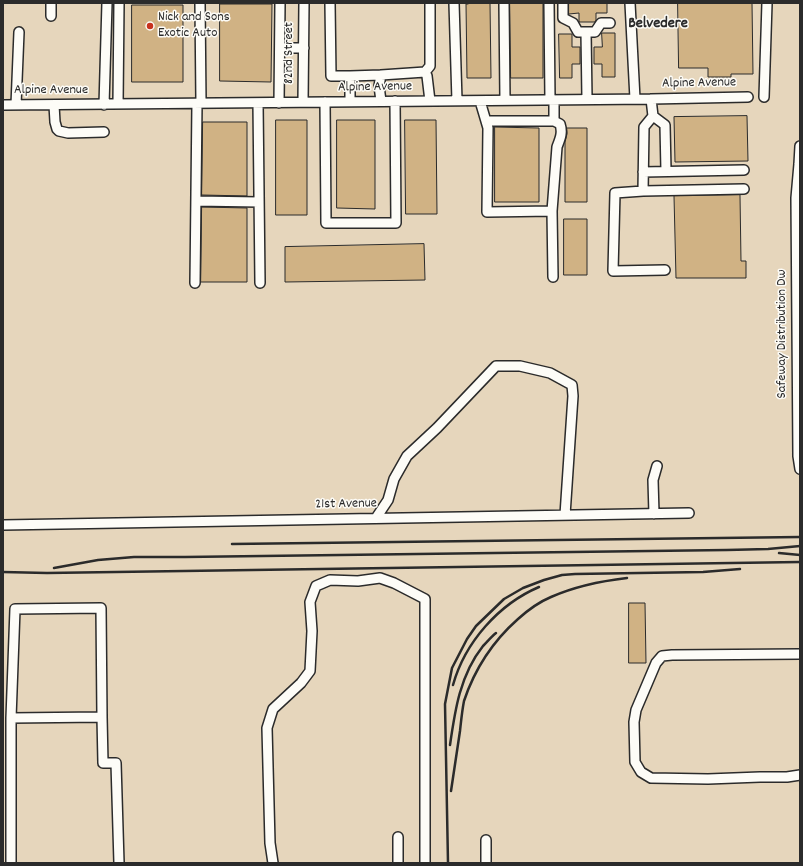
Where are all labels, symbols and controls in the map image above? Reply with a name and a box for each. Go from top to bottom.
place label: Nick and Sons Exotic Auto [158,10,230,42]
district label: Belvedere [628,15,688,35]
marker: Nick and Sons Exotic Auto [145,21,155,31]
street label: 82nd Street [282,22,298,84]
street label: Alpine Avenue [662,75,736,93]
street label: Alpine Avenue [338,79,412,97]
street label: Alpine Avenue [14,83,88,99]
street label: Safeway Distribution Dw [775,270,791,398]
street label: 21st Avenue [315,496,377,514]

